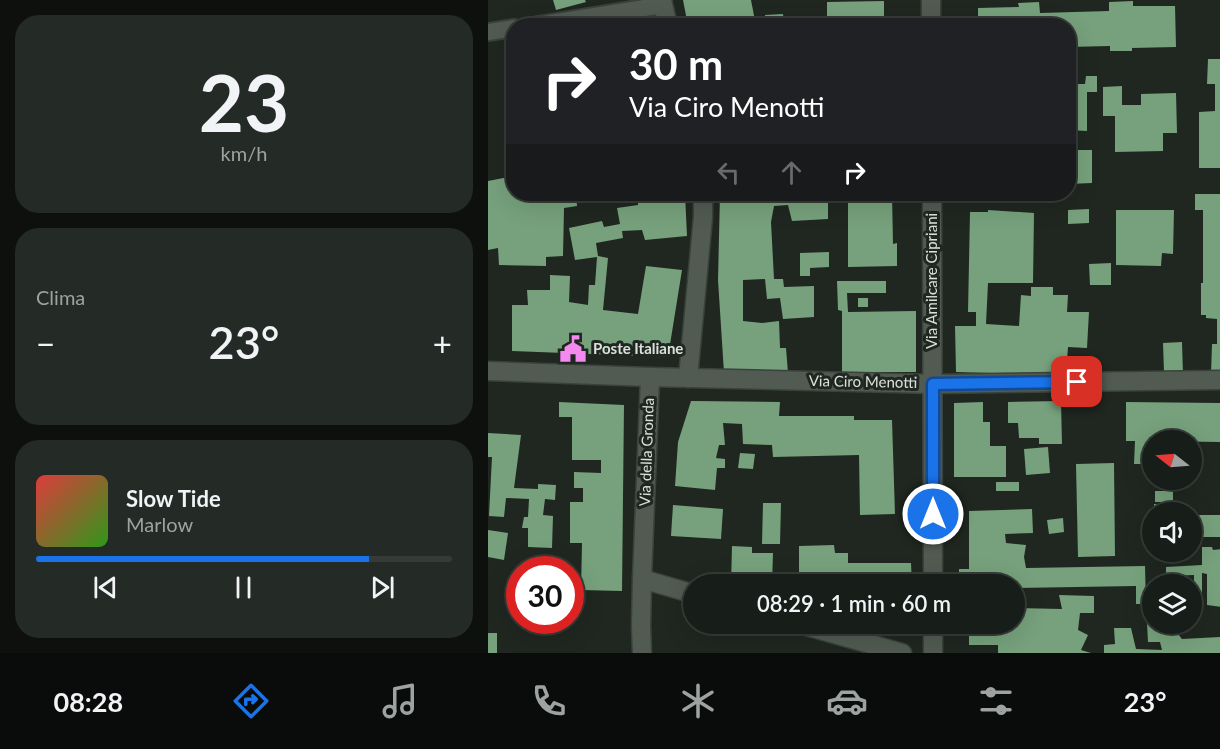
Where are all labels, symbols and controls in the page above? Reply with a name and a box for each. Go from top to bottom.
text: 30 m [629,39,723,89]
icon: right [530,42,608,120]
text: 23 [199,55,289,149]
text: Via Ciro Menotti [629,90,824,123]
text: km/h [221,141,267,165]
icon: left [712,156,745,189]
icon: ahead [775,156,808,189]
icon: right [838,156,871,189]
street label: Via Amilcare Cipriani [922,213,940,349]
text: Clima [36,285,85,309]
text: 23° [209,315,279,369]
text: − [36,323,55,363]
text: + [433,323,452,363]
public building icon: Poste Italiane [558,334,588,364]
place label: Poste Italiane [593,339,683,357]
pin [1051,356,1102,407]
icon: arrive [1060,365,1093,398]
street label: Via Ciro Menotti [809,371,917,391]
street label: Via della Gronda [635,397,657,506]
north arrow [1142,430,1202,490]
map controls [1142,430,1202,634]
position arrow [901,482,965,546]
text: Slow Tide [126,485,221,512]
button: sound [1142,502,1202,562]
text: Marlow [126,512,193,536]
speed limit sign: 30 [506,556,584,634]
icon: previous [89,571,122,604]
icon: pause [227,571,260,604]
icon: next [366,571,399,604]
button: layers [1142,574,1202,634]
text: 08:29 · 1 min · 60 m [757,590,951,617]
icon: directions [230,680,272,722]
icon: music [379,680,421,722]
icon: phone [528,680,570,722]
icon: climate [677,680,719,722]
icon: car [826,680,868,722]
icon: filters [975,680,1017,722]
text: 08:28 [53,685,123,718]
text: 23° [1124,685,1166,718]

